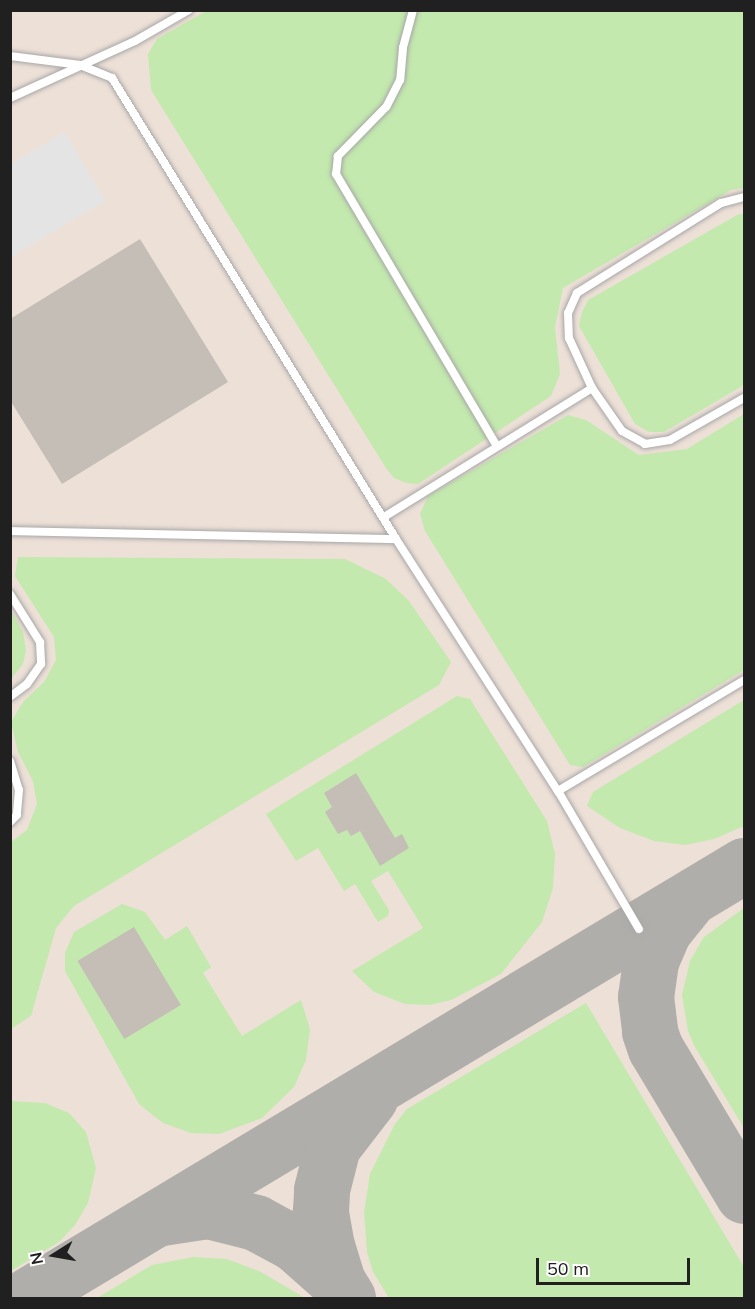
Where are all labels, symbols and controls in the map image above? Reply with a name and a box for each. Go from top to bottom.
north arrow [24,1225,84,1285]
scale bar [539,1246,694,1284]
text: N [25,1251,47,1266]
text: 50 m [547,1257,589,1280]

